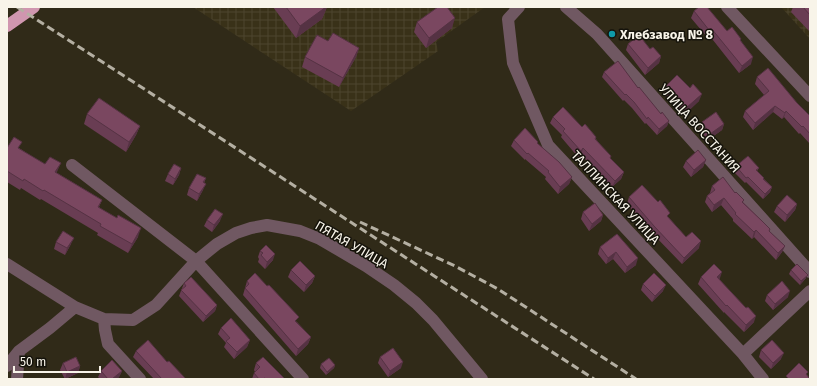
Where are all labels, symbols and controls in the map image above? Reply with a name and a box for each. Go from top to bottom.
place label: Хлебзавод № 8 [619,27,713,42]
marker: Хлебзавод № 8 [607,29,617,39]
street label: УЛИЦА ВОССТАНИЯ [656,81,743,176]
street label: ТАЛЛИНСКАЯ УЛИЦА [568,147,663,248]
street label: ПЯТАЯ УЛИЦА [313,217,391,272]
scale bar [14,348,100,374]
text: 50 m [20,355,46,369]

